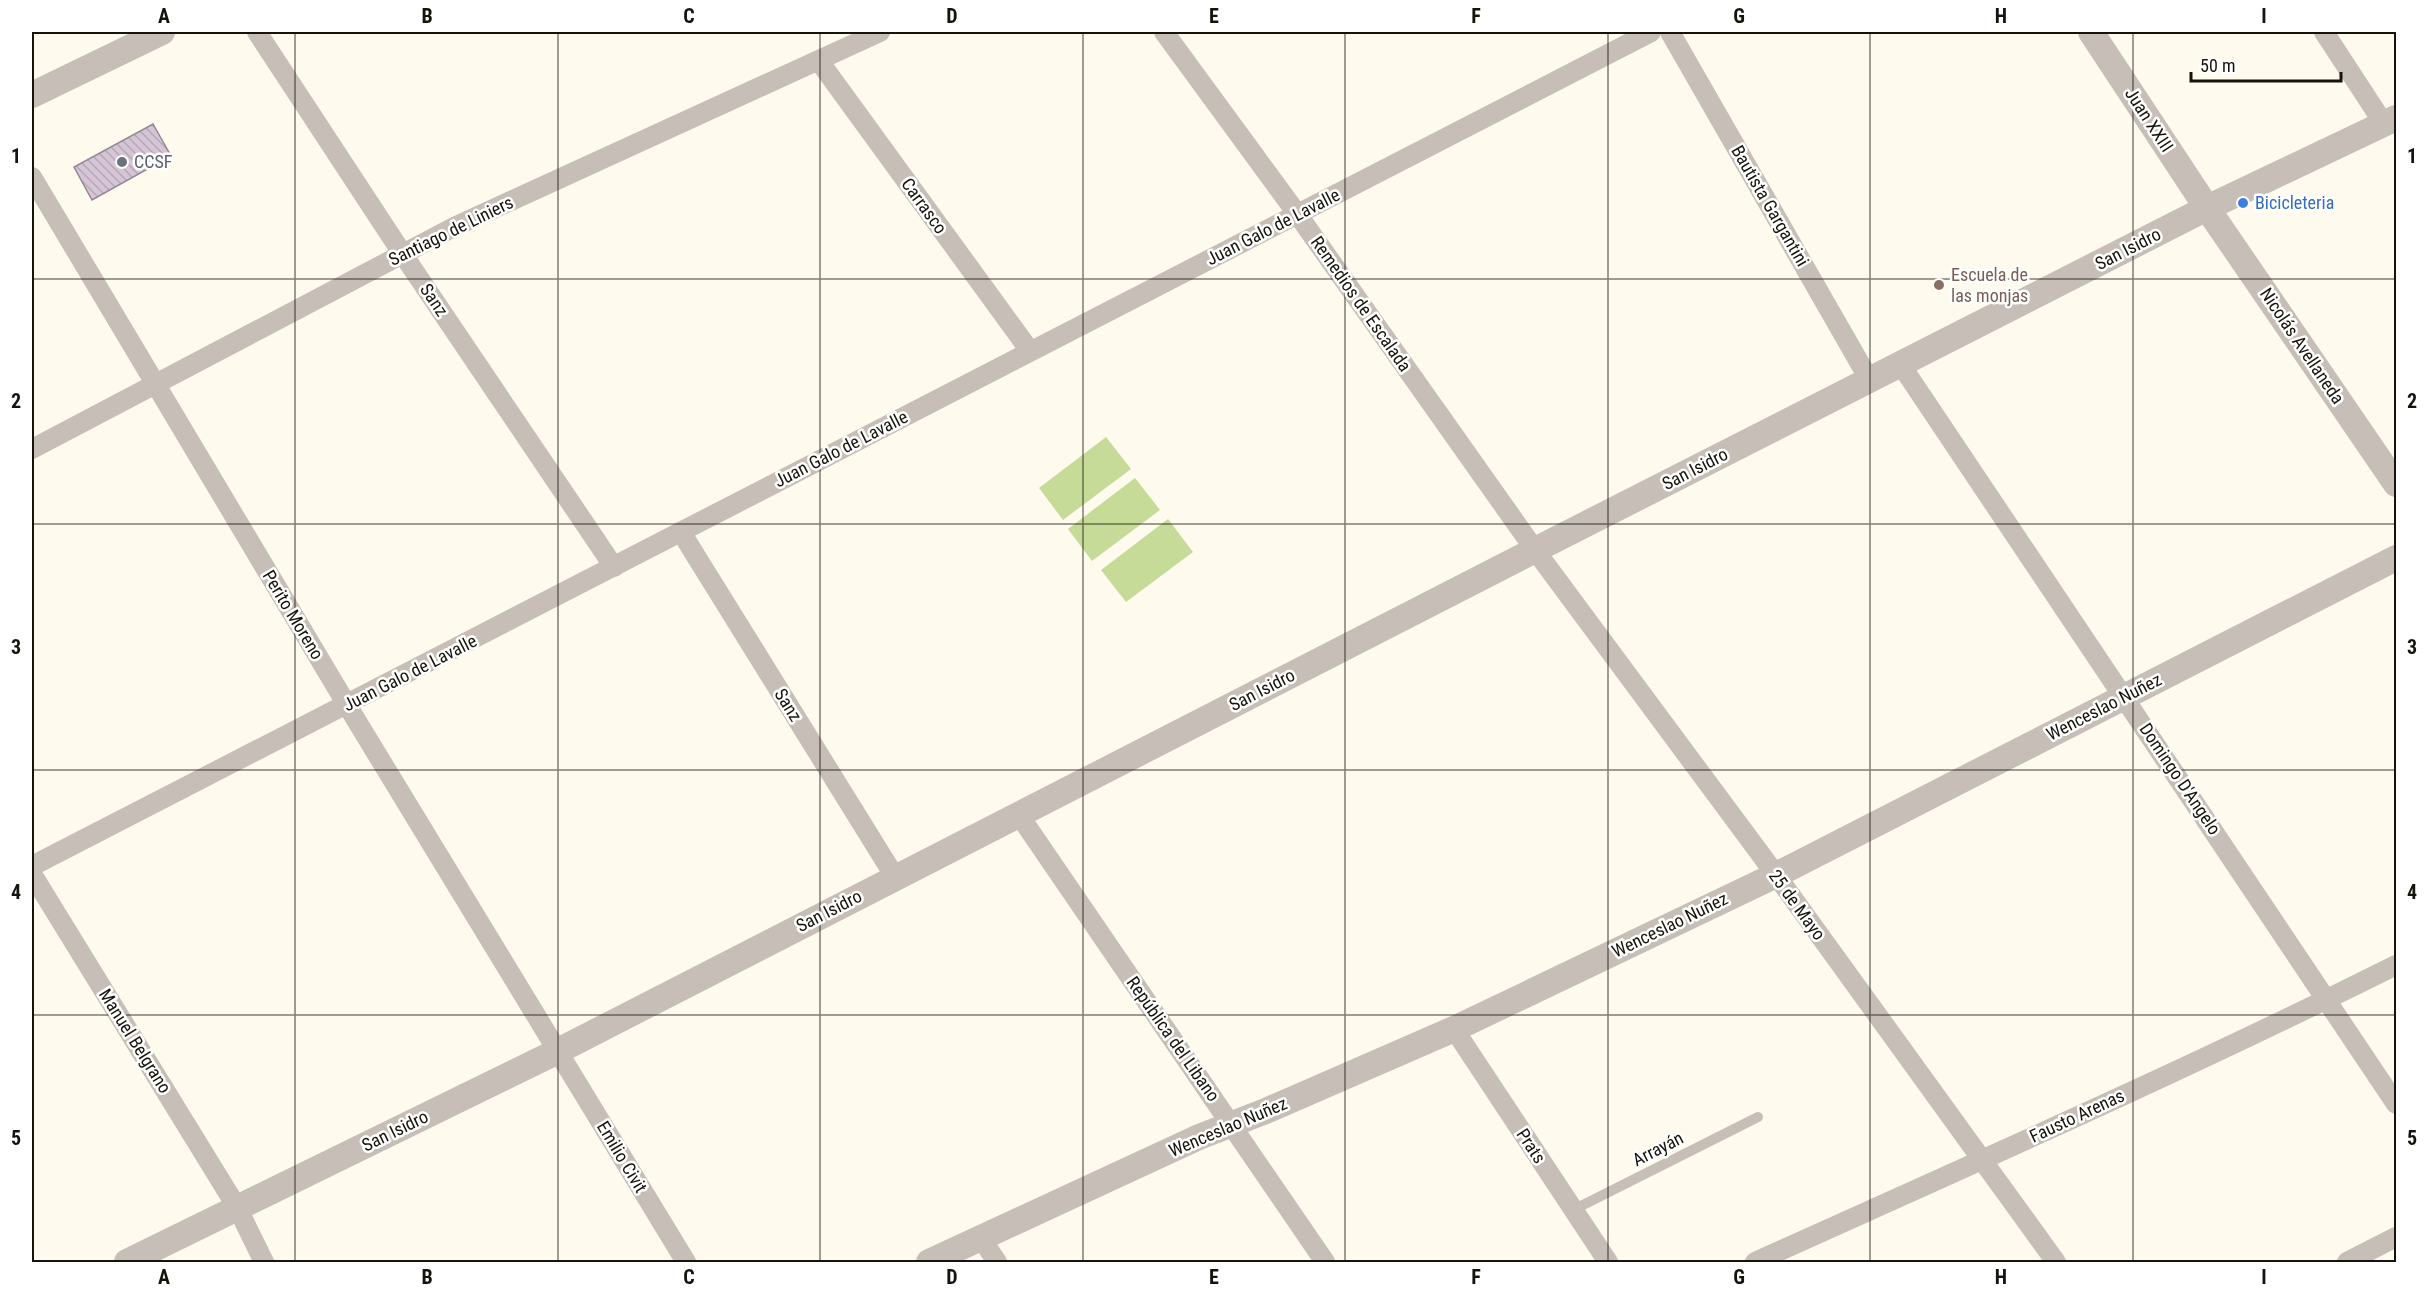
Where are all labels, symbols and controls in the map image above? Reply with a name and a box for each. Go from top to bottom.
text: A [158,4,170,28]
text: B [421,4,433,28]
text: C [683,4,695,28]
text: D [946,4,958,28]
text: E [1209,4,1219,28]
text: F [1471,4,1481,28]
text: G [1733,4,1745,28]
text: H [1995,4,2007,28]
text: I [2261,4,2267,28]
scale bar [2191,45,2341,83]
text: 50 m [2200,55,2235,76]
street label: Juan XXIII [2121,84,2178,156]
street label: Bautista Gargantini [1727,142,1814,270]
text: 1 [11,144,21,168]
text: 1 [2407,144,2417,168]
place label: CCSF [134,151,173,172]
marker: CCSF [115,155,129,169]
street label: Carrasco [897,174,952,238]
street label: Juan Galo de Lavalle [1203,184,1343,269]
street label: Santiago de Liniers [385,191,516,270]
place label: Bicicleteria [2255,192,2334,213]
marker: Bicicleteria [2236,196,2250,210]
street label: San Isidro [2091,223,2164,274]
street label: Remedios de Escalada [1307,232,1416,375]
place label: Escuela de las monjas [1951,264,2028,306]
marker: Escuela de las monjas [1932,278,1946,292]
street label: Sanz [416,280,453,320]
street label: Nicolás Avellaneda [2256,284,2349,408]
text: 2 [11,389,21,413]
text: 2 [2407,389,2417,413]
street label: Juan Galo de Lavalle [771,406,911,491]
street label: San Isidro [1658,443,1731,494]
street label: Perito Moreno [259,566,328,663]
street label: Juan Galo de Lavalle [340,630,480,715]
text: 3 [11,635,21,659]
text: 3 [2407,635,2417,659]
street label: San Isidro [1225,664,1298,715]
street label: Wenceslao Nuñez [2043,668,2165,745]
street label: Sanz [770,685,807,725]
street label: Domingo D'Angelo [2135,719,2225,838]
street label: 25 de Mayo [1765,865,1830,944]
text: 4 [11,880,21,904]
text: 4 [2407,880,2417,904]
street label: San Isidro [792,885,865,936]
street label: Wenceslao Nuñez [1608,887,1731,962]
street label: República del Libano [1123,972,1224,1105]
street label: Manuel Belgrano [95,985,176,1097]
street label: Fausto Arenas [2026,1084,2127,1147]
street label: Wenceslao Nuñez [1166,1092,1290,1161]
street label: San Isidro [358,1106,431,1156]
street label: Emilio Civit [593,1117,652,1196]
street label: Prats [1512,1124,1550,1167]
text: 5 [11,1126,21,1150]
text: 5 [2407,1126,2417,1150]
street label: Arrayán [1629,1127,1687,1170]
text: A [158,1265,170,1289]
text: B [421,1265,433,1289]
text: C [683,1265,695,1289]
text: D [946,1265,958,1289]
text: E [1209,1265,1219,1289]
text: F [1471,1265,1481,1289]
text: G [1733,1265,1745,1289]
text: H [1995,1265,2007,1289]
text: I [2261,1265,2267,1289]

